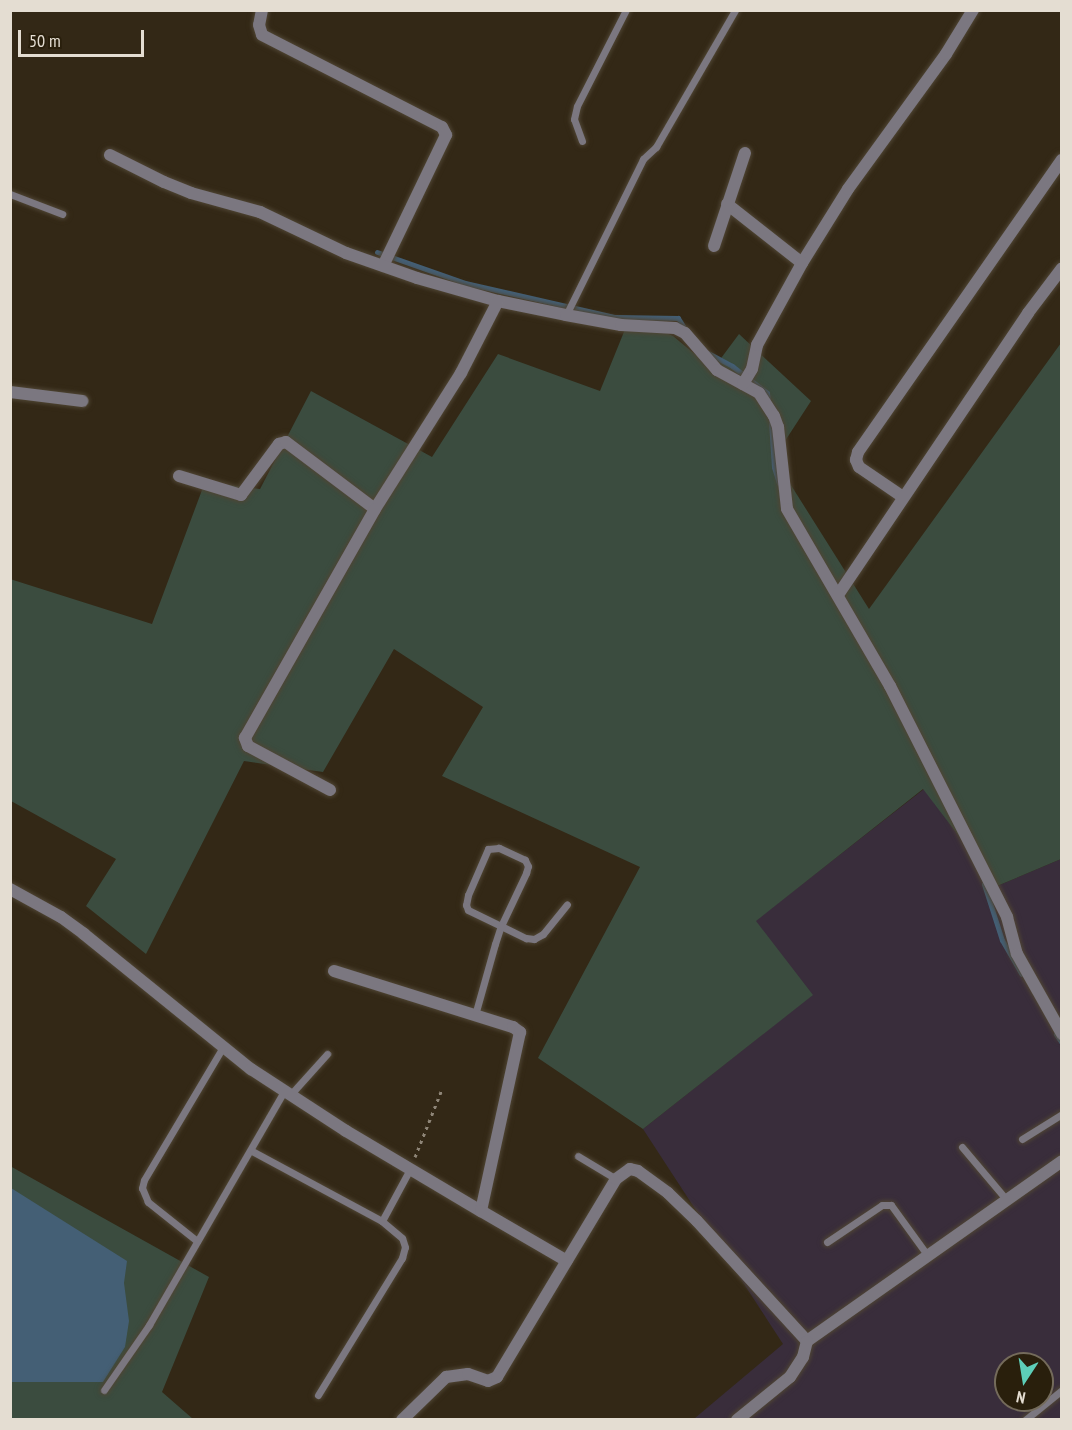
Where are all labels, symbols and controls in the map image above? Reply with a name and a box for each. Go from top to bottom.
scale bar [21,18,147,56]
text: 50 m [29,29,61,52]
north arrow [994,1352,1054,1412]
text: N [1014,1387,1027,1408]

